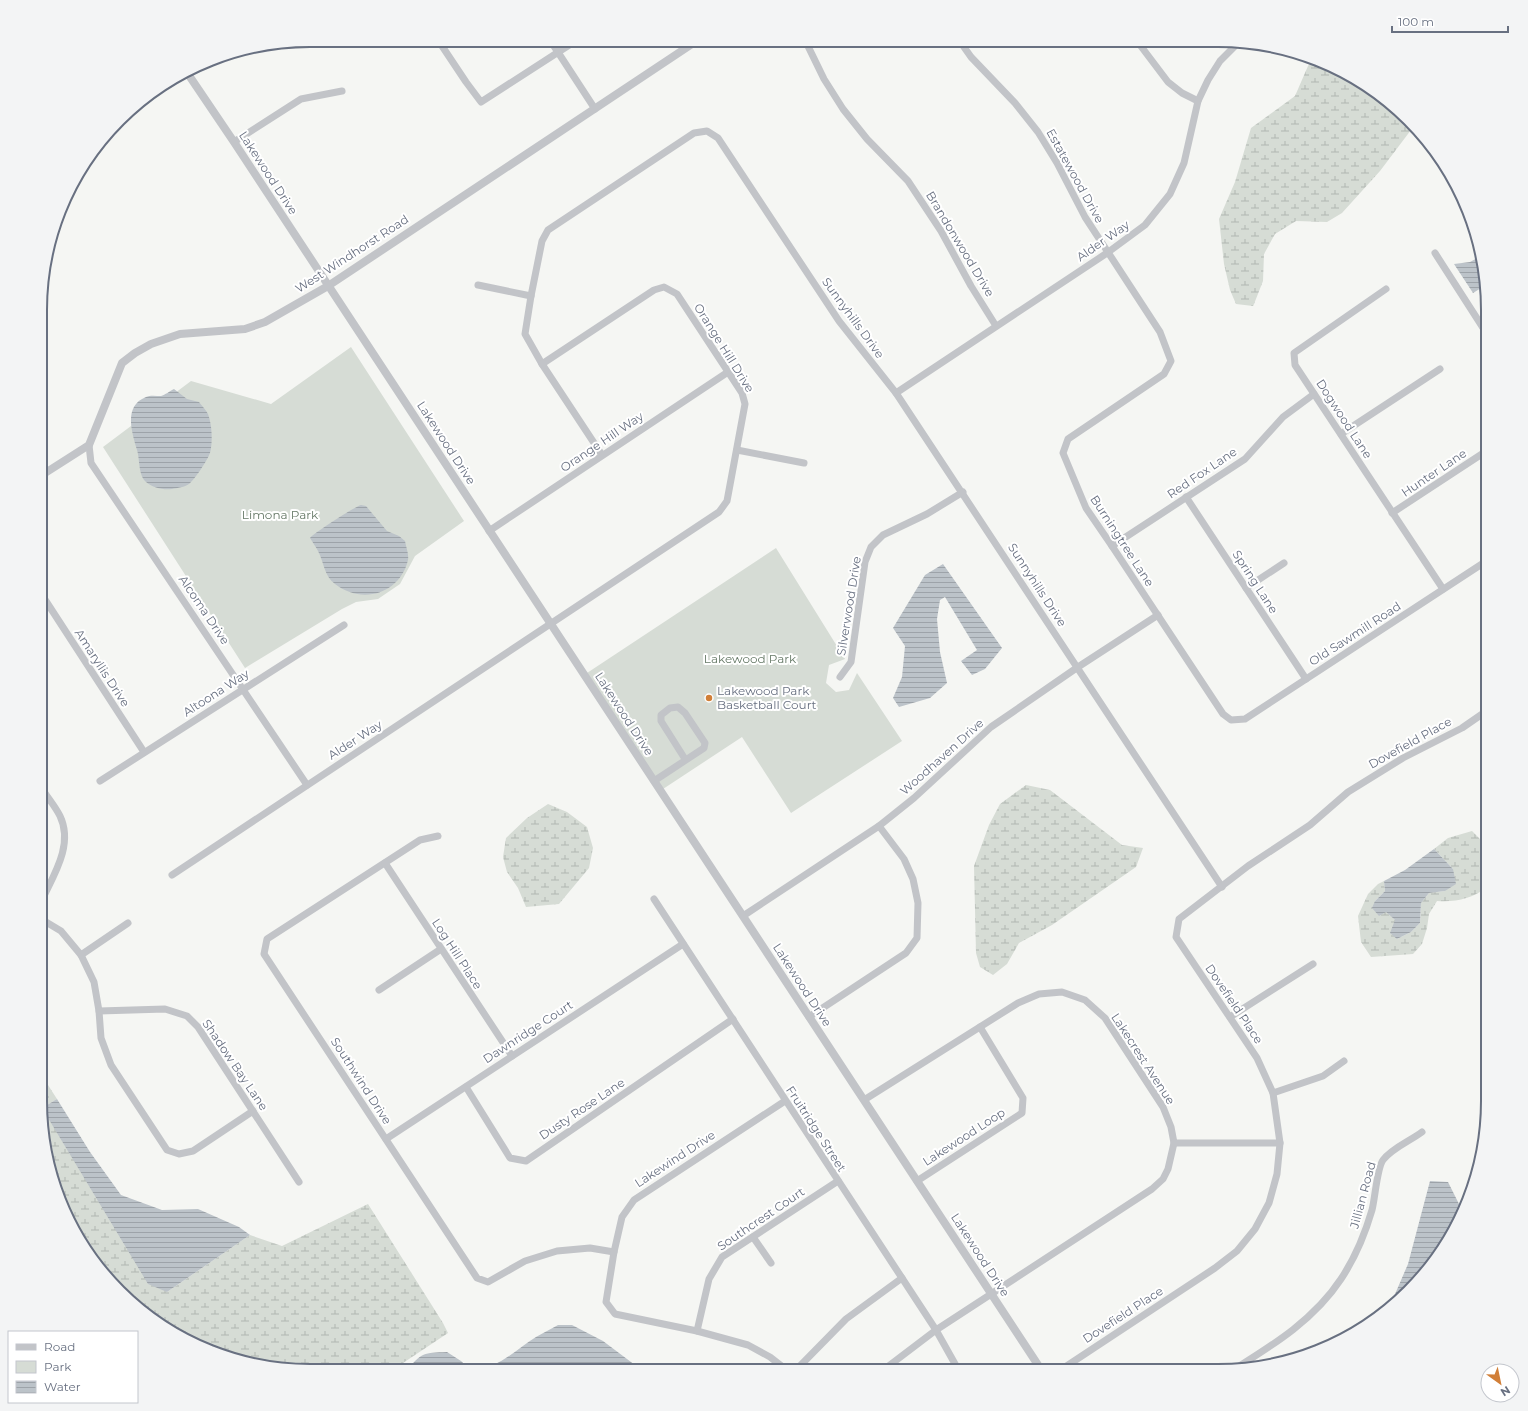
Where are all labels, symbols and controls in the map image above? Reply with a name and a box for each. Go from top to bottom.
scale bar [1392,8,1508,34]
text: 100 m [1398,14,1434,29]
street label: Estatewood Drive [1043,126,1108,225]
street label: Lakewood Drive [236,128,301,217]
street label: Brandonwood Drive [923,188,998,299]
street label: West Windhorst Road [292,211,411,296]
street label: Alder Way [1073,217,1132,264]
street label: Sunnyhills Drive [819,274,888,361]
street label: Orange Hill Drive [691,300,758,395]
street label: Dogwood Lane [1313,376,1376,461]
street label: Lakewood Drive [414,398,479,487]
street label: Orange Hill Way [557,408,646,475]
street label: Red Fox Lane [1164,444,1239,501]
street label: Hunter Lane [1398,445,1469,500]
street label: Burningtree Lane [1087,492,1158,589]
park label: Limona Park [242,507,319,522]
street label: Sunnyhills Drive [1005,540,1070,629]
street label: Spring Lane [1229,547,1281,616]
street label: Silverwood Drive [833,555,864,657]
street label: Alcoma Drive [176,572,233,647]
street label: Old Sawmill Road [1306,598,1403,669]
street label: Amaryllis Drive [72,626,133,709]
park label: Lakewood Park [704,651,797,666]
street label: Altoona Way [180,665,252,720]
street label: Lakewood Drive [592,669,657,758]
place label: Lakewood Park Basketball Court [717,683,817,712]
marker: Lakewood Park Basketball Court [704,693,714,703]
street label: Dovefield Place [1366,714,1454,772]
street label: Woodhaven Drive [897,715,987,798]
street label: Alder Way [325,716,385,763]
street label: Log Hill Place [429,916,486,992]
street label: Lakewood Drive [770,940,835,1029]
street label: Dovefield Place [1202,961,1267,1046]
street label: Dawnridge Court [480,997,575,1066]
street label: Lakecrest Avenue [1108,1010,1179,1107]
street label: Shadow Bay Lane [199,1016,271,1113]
street label: Southwind Drive [328,1035,395,1127]
street label: Dusty Rose Lane [536,1074,627,1143]
street label: Fruitridge Street [783,1083,850,1175]
street label: Lakewood Loop [920,1104,1008,1169]
street label: Lakewind Drive [632,1127,718,1190]
street label: Jillian Road [1346,1160,1379,1231]
street label: Southcrest Court [714,1184,807,1253]
street label: Lakewood Drive [948,1210,1013,1299]
street label: Dovefield Place [1080,1283,1166,1346]
legend [8,1331,138,1403]
text: Road [44,1339,75,1354]
text: Park [44,1359,72,1374]
north arrow [1480,1363,1520,1403]
text: Water [44,1379,81,1394]
text: N [1498,1383,1513,1400]

